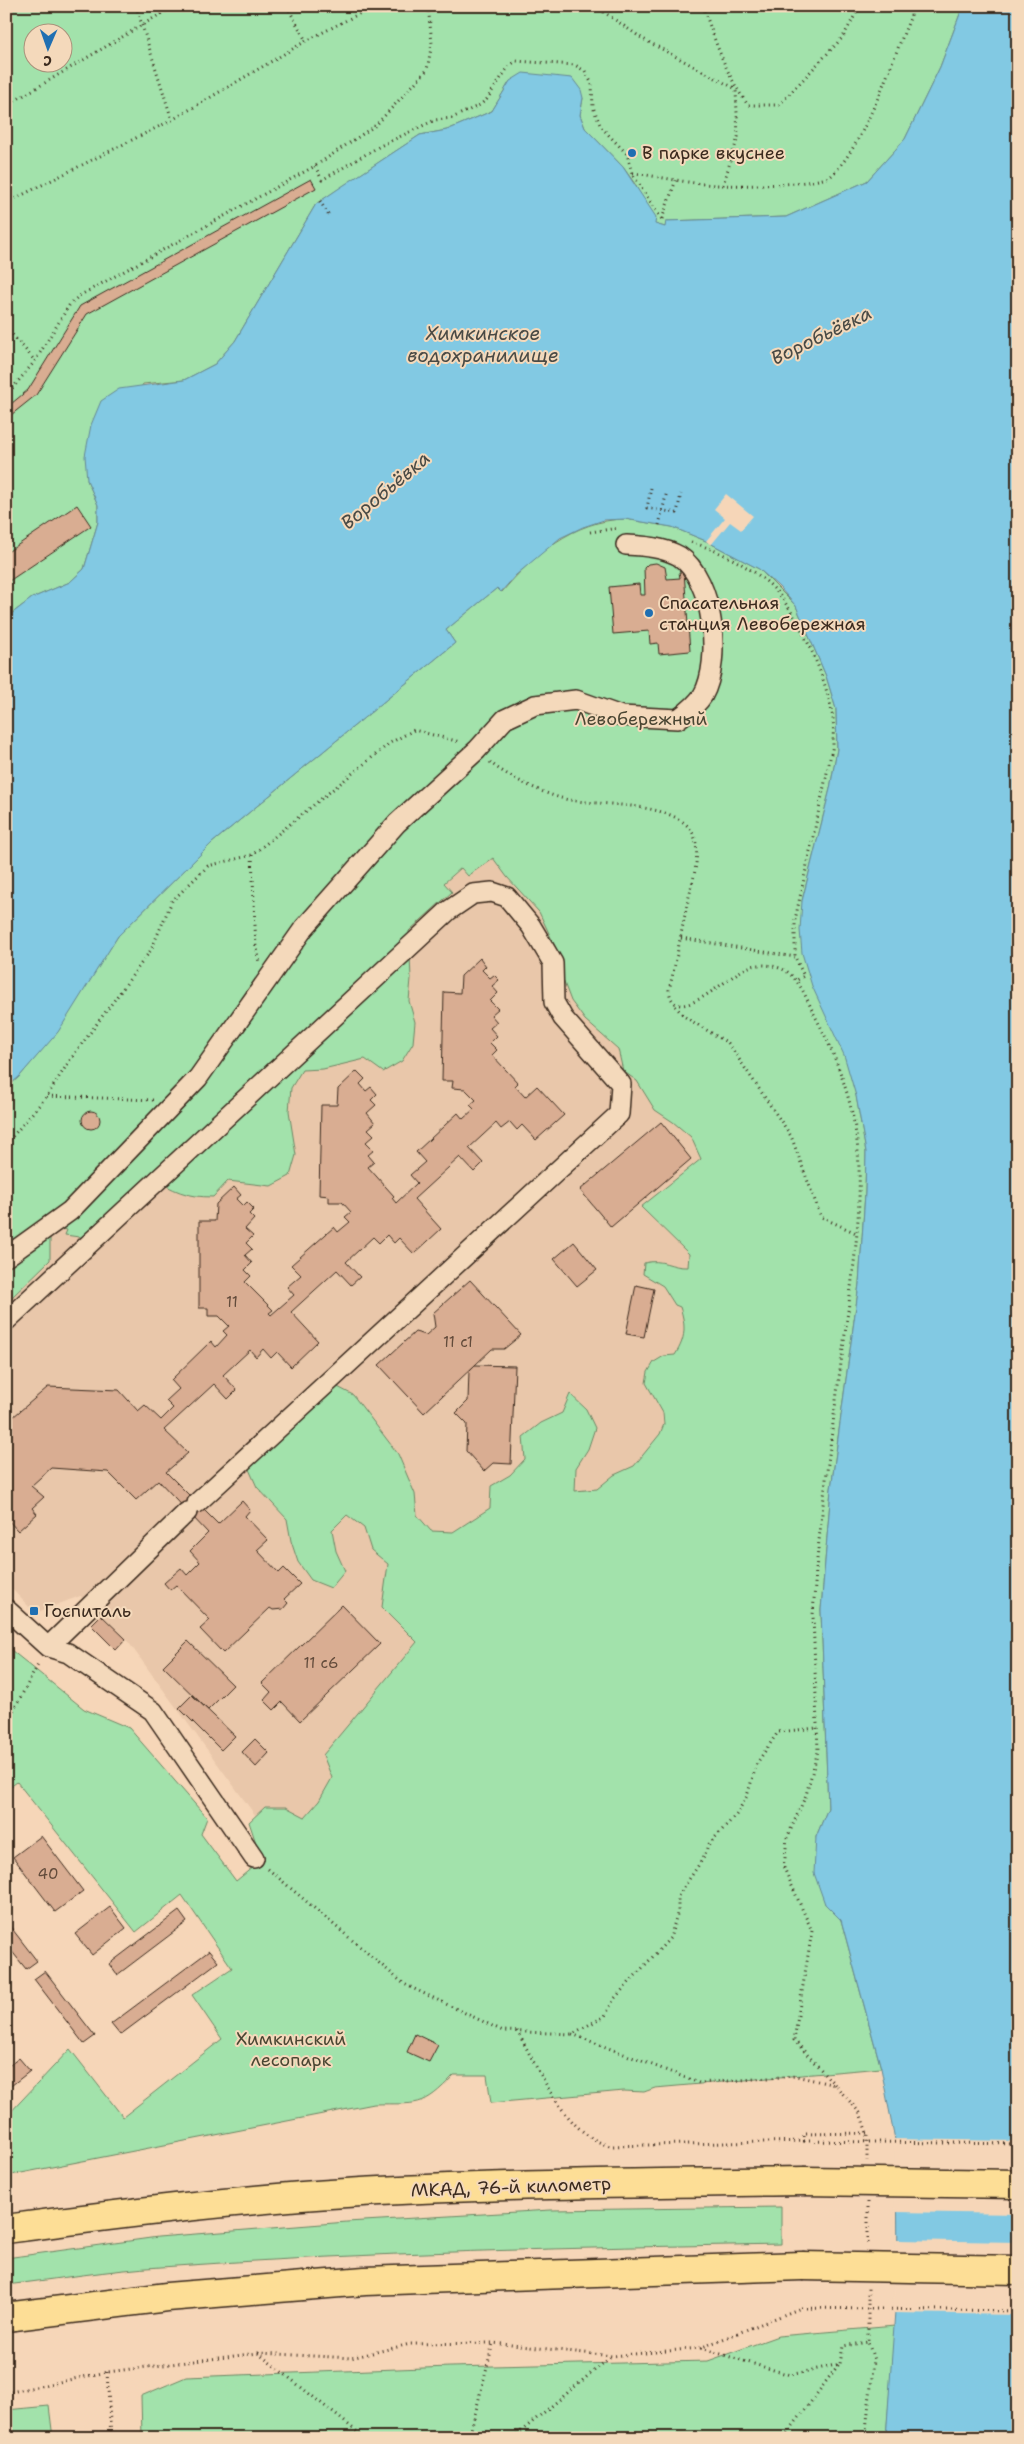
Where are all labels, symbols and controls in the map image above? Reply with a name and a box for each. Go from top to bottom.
north arrow [22,22,72,72]
text: С [43,52,52,70]
place label: В парке вкуснее [642,141,785,165]
marker: В парке вкуснее [626,147,638,159]
water label: Воробьёвка [767,300,876,371]
water label: Химкинское водохранилище [407,321,559,368]
water label: Воробьёвка [335,446,435,535]
place label: Спасательная станция Левобережная [659,591,866,636]
marker: Спасательная станция Левобережная [643,607,655,619]
park label: Левобережный [575,707,708,731]
house number: 11 [226,1292,238,1312]
house number: 11 с1 [443,1332,473,1352]
place label: Госпиталь [44,1599,131,1623]
marker: Госпиталь [28,1605,40,1617]
house number: 11 с6 [303,1653,339,1673]
house number: 40 [38,1864,58,1884]
park label: Химкинский лесопарк [236,2027,346,2072]
street label: МКАД, 76-й километр [410,2172,612,2202]

